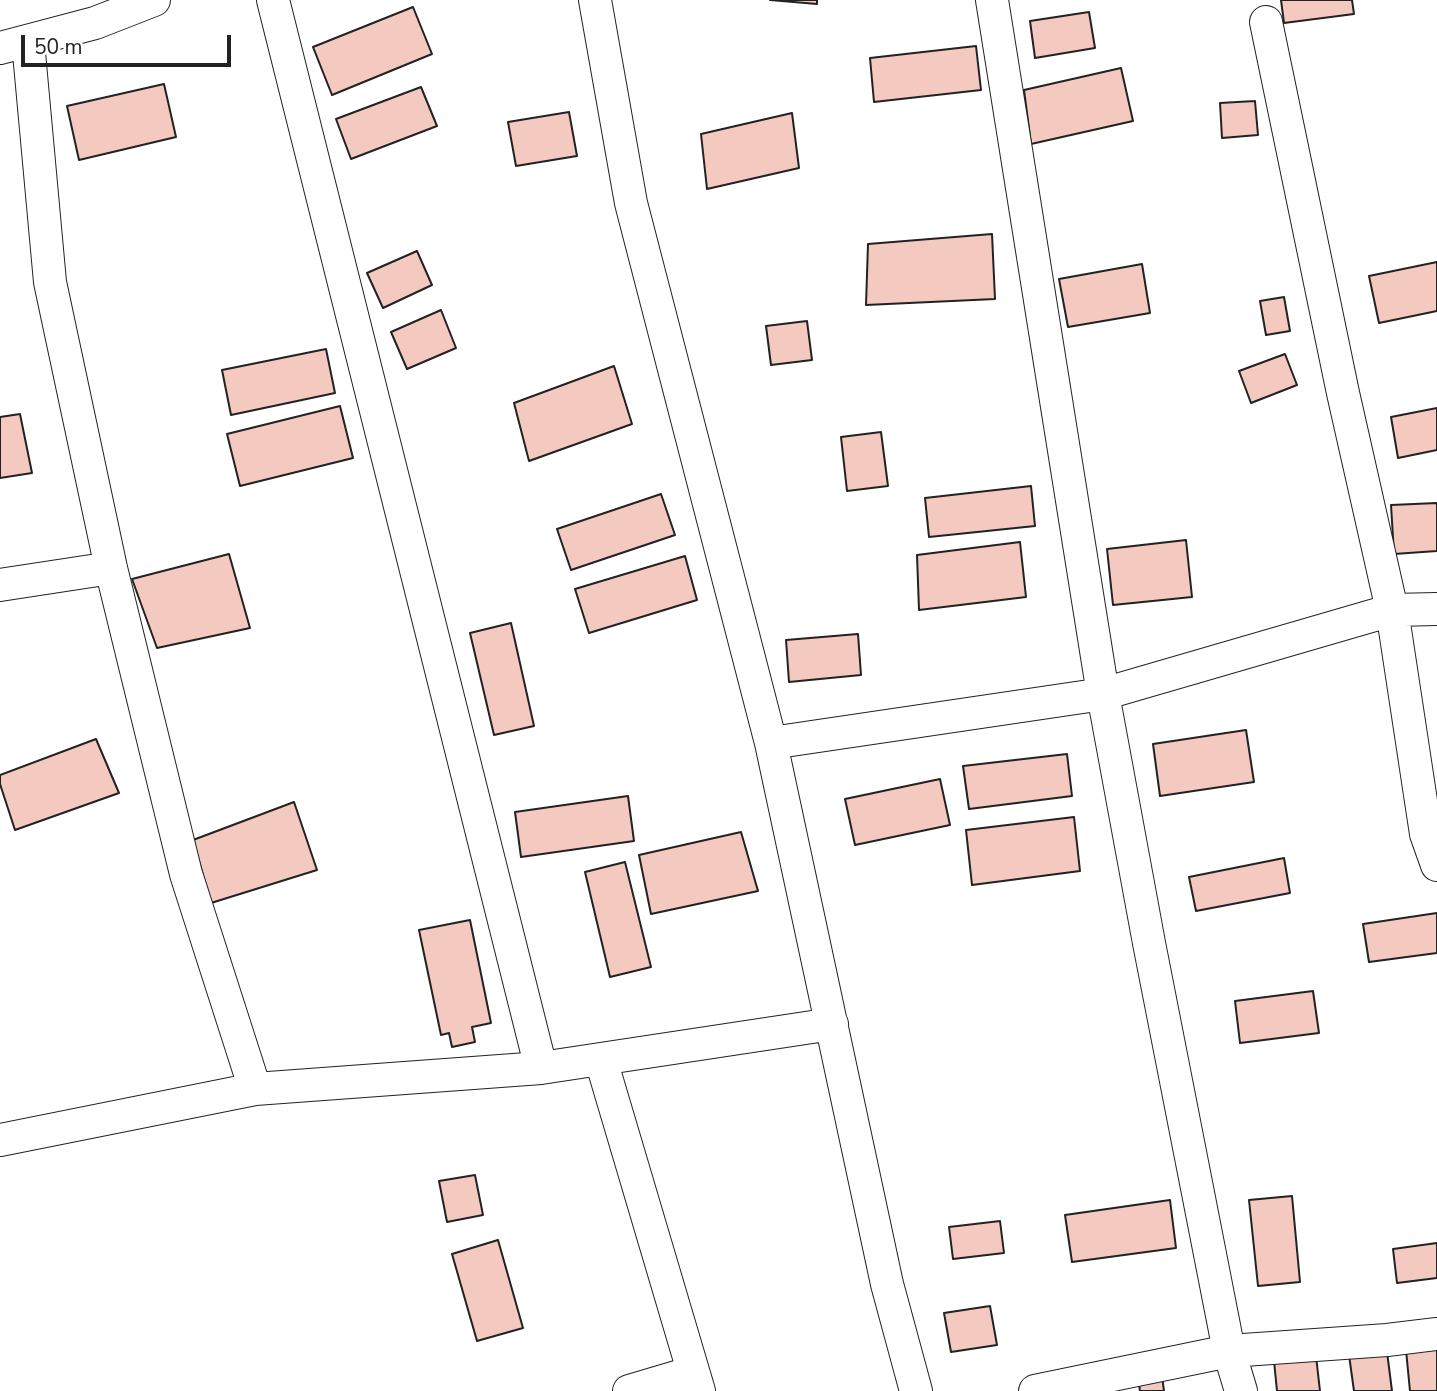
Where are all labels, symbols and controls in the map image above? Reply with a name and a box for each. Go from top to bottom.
scale bar [24,21,234,65]
text: 50 m [34,33,83,61]

